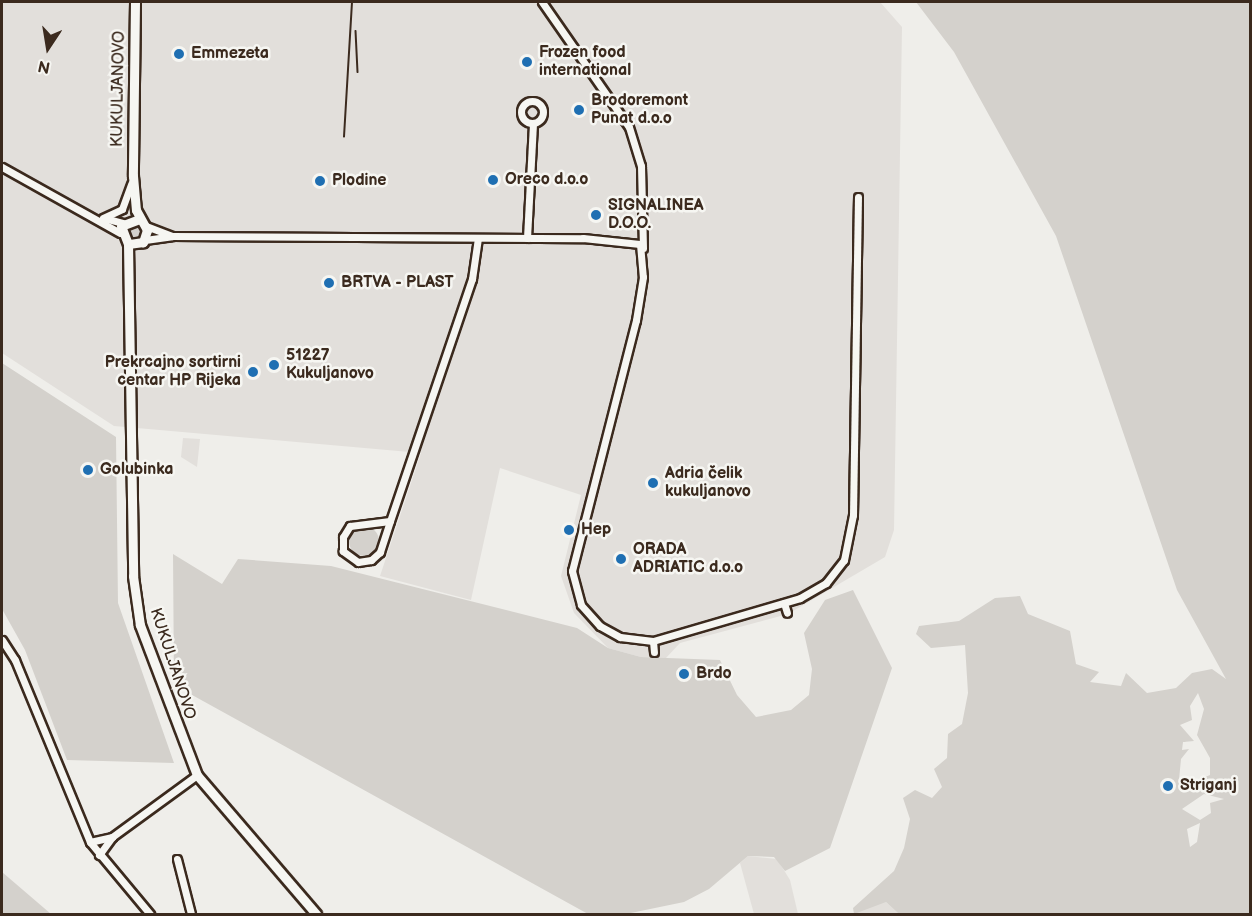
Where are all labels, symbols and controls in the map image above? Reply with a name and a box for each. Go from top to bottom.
north arrow [18,18,78,78]
street label: KUKULJANOVO [108,31,130,147]
place label: Frozen food international [539,43,631,81]
place label: Emmezeta [191,44,269,64]
marker: Emmezeta [172,47,186,61]
marker: Frozen food international [520,55,534,69]
text: N [36,56,52,77]
place label: Brodoremont Punat d.o.o [591,91,688,129]
marker: Brodoremont Punat d.o.o [572,103,586,117]
place label: Oreco d.o.o [505,170,588,190]
place label: Plodine [332,171,387,191]
marker: Oreco d.o.o [486,173,500,187]
marker: Plodine [313,174,327,188]
place label: SIGNALINEA D.O.O. [608,196,704,234]
marker: SIGNALINEA D.O.O. [589,208,603,222]
place label: BRTVA - PLAST [341,273,454,293]
marker: BRTVA - PLAST [322,276,336,290]
place label: 51227 Kukuljanovo [286,346,374,384]
place label: Prekrcajno sortirni centar HP Rijeka [105,353,241,391]
marker: 51227 Kukuljanovo [267,358,281,372]
marker: Prekrcajno sortirni centar HP Rijeka [246,365,260,379]
place label: Golubinka [100,460,173,480]
marker: Golubinka [81,463,95,477]
place label: Adria čelik kukuljanovo [665,464,751,502]
marker: Adria čelik kukuljanovo [646,476,660,490]
place label: Hep [581,520,611,540]
marker: Hep [562,523,576,537]
place label: ORADA ADRIATIC d.o.o [633,540,743,578]
marker: ORADA ADRIATIC d.o.o [614,552,628,566]
street label: KUKULJANOVO [145,606,199,722]
place label: Brdo [696,664,732,684]
marker: Brdo [677,667,691,681]
place label: Striganj [1180,776,1237,796]
marker: Striganj [1161,779,1175,793]

